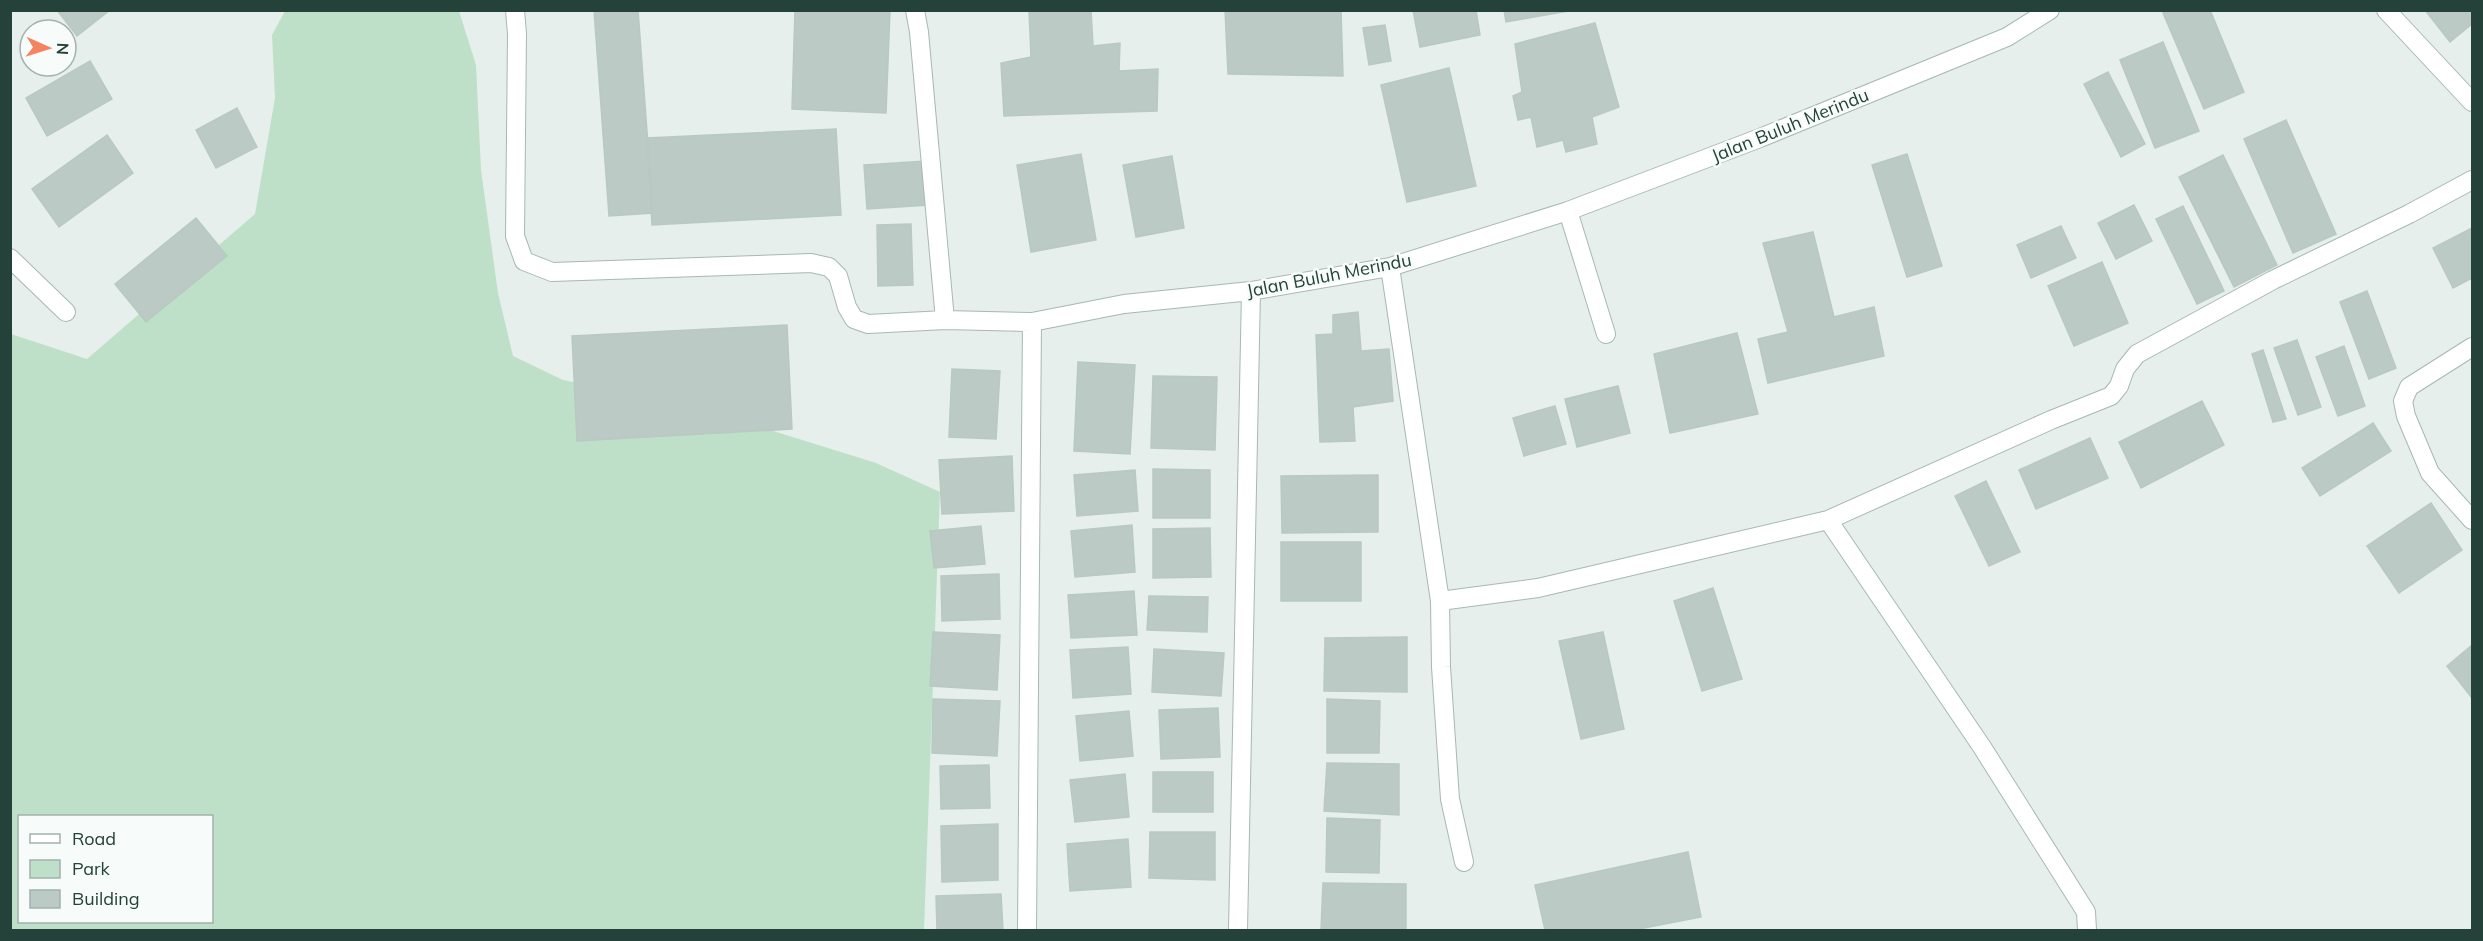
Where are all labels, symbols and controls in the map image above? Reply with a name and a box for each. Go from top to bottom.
north arrow [18,18,78,78]
text: N [53,42,73,55]
street label: Jalan Buluh Merindu [1708,83,1872,167]
street label: Jalan Buluh Merindu [1245,248,1413,302]
legend [18,815,213,923]
text: Road [72,827,116,850]
text: Park [72,857,111,880]
text: Building [72,887,140,910]

